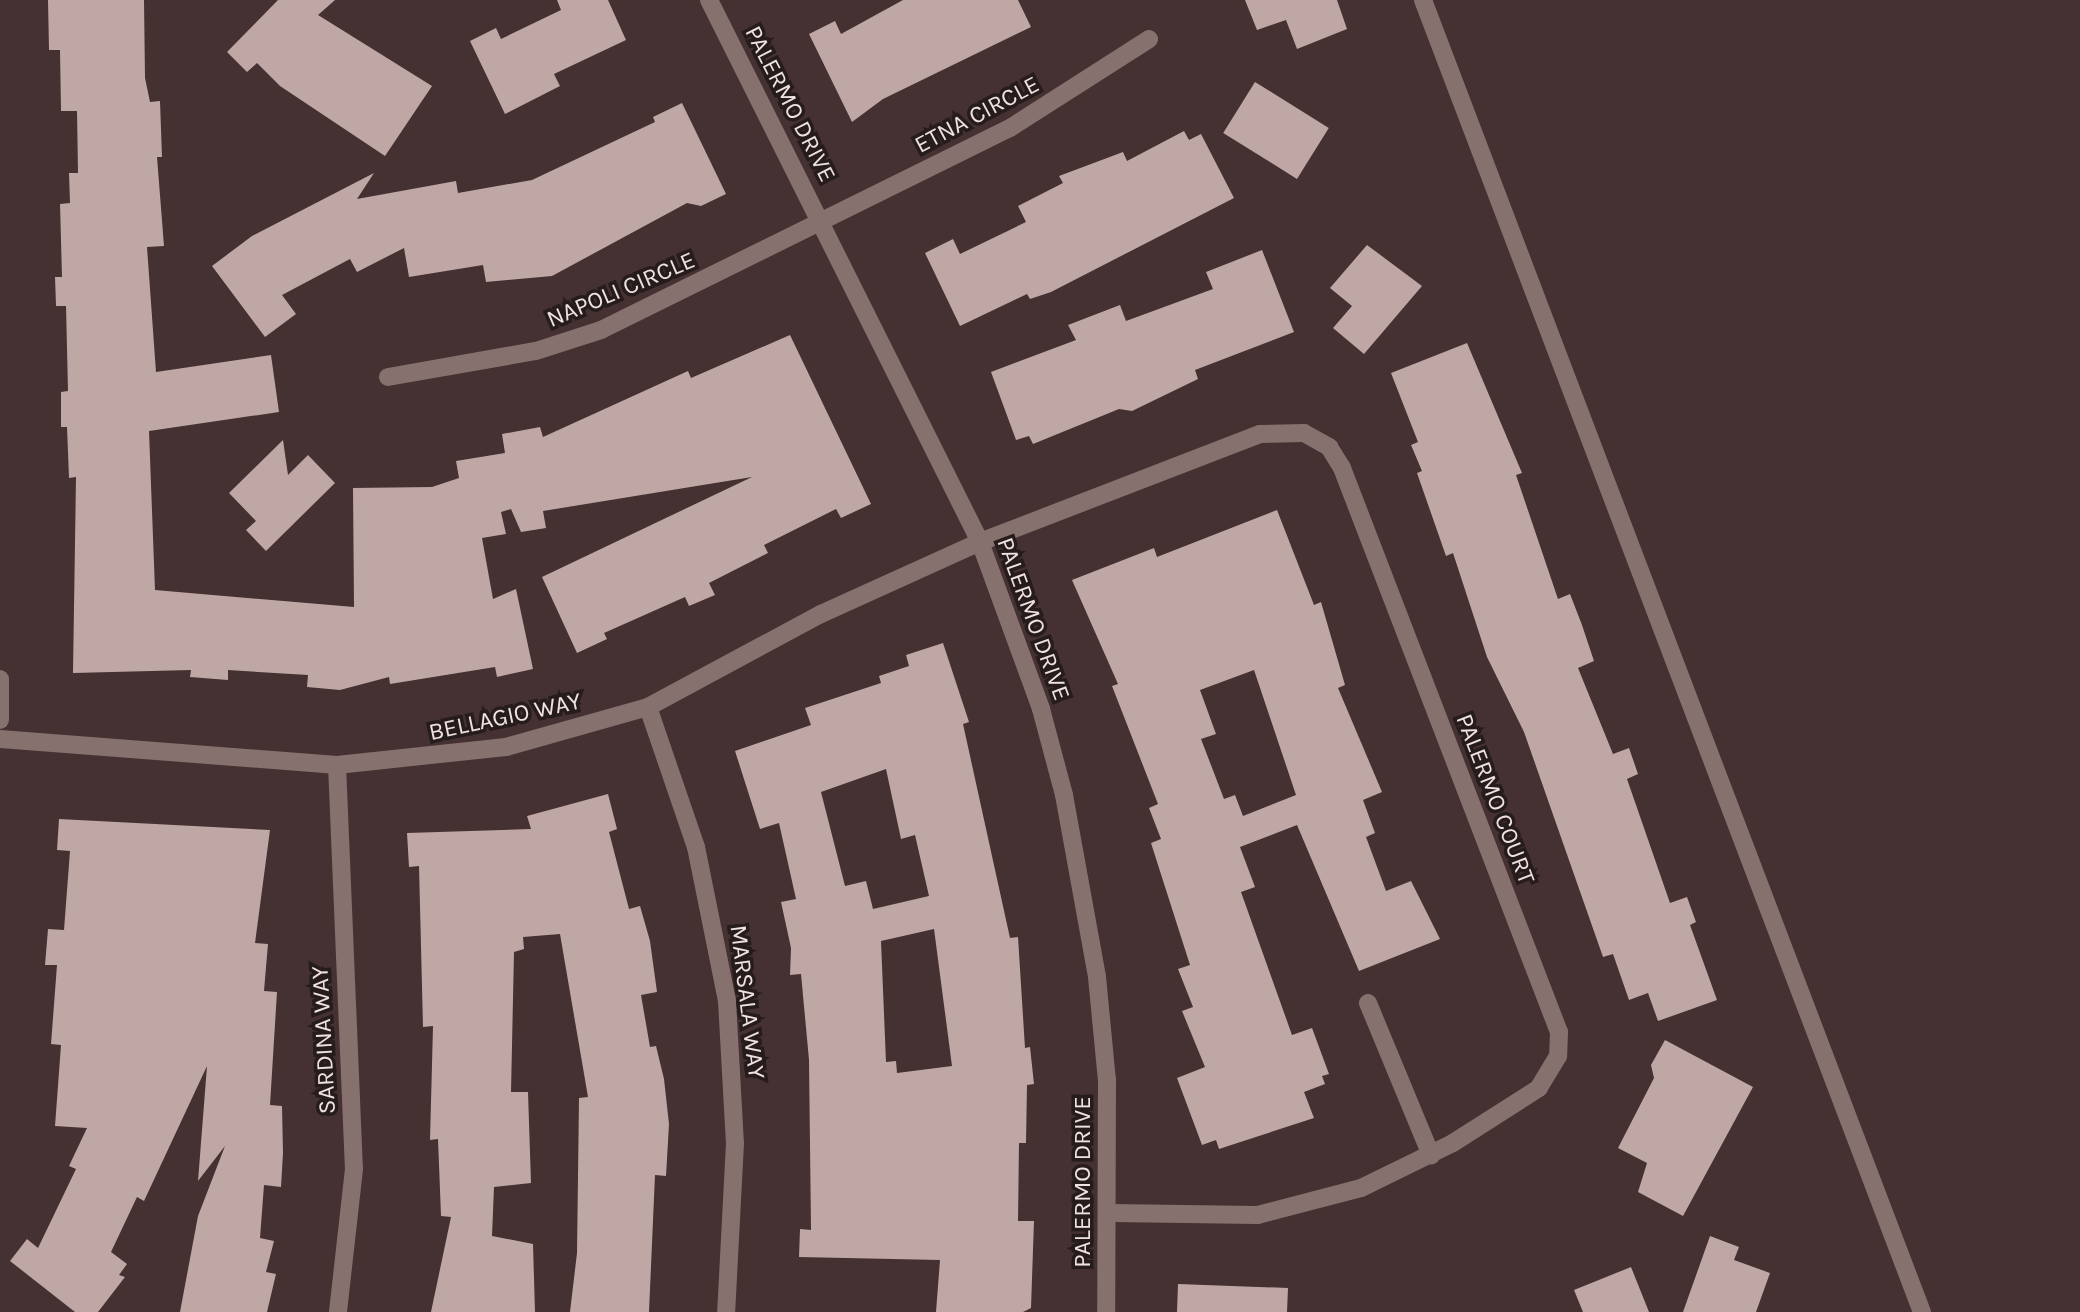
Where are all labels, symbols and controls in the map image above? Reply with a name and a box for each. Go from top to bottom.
street label: PALERMO DRIVE [738,21,842,187]
street label: ETNA CIRCLE [910,70,1044,160]
street label: NAPOLI CIRCLE [543,246,699,334]
street label: PALERMO DRIVE [990,534,1076,704]
street label: BELLAGIO WAY [426,687,584,747]
street label: PALERMO COURT [1449,710,1541,888]
street label: MARSALA WAY [723,923,771,1081]
street label: SARDINA WAY [306,965,342,1115]
street label: PALERMO DRIVE [1069,1096,1097,1268]

